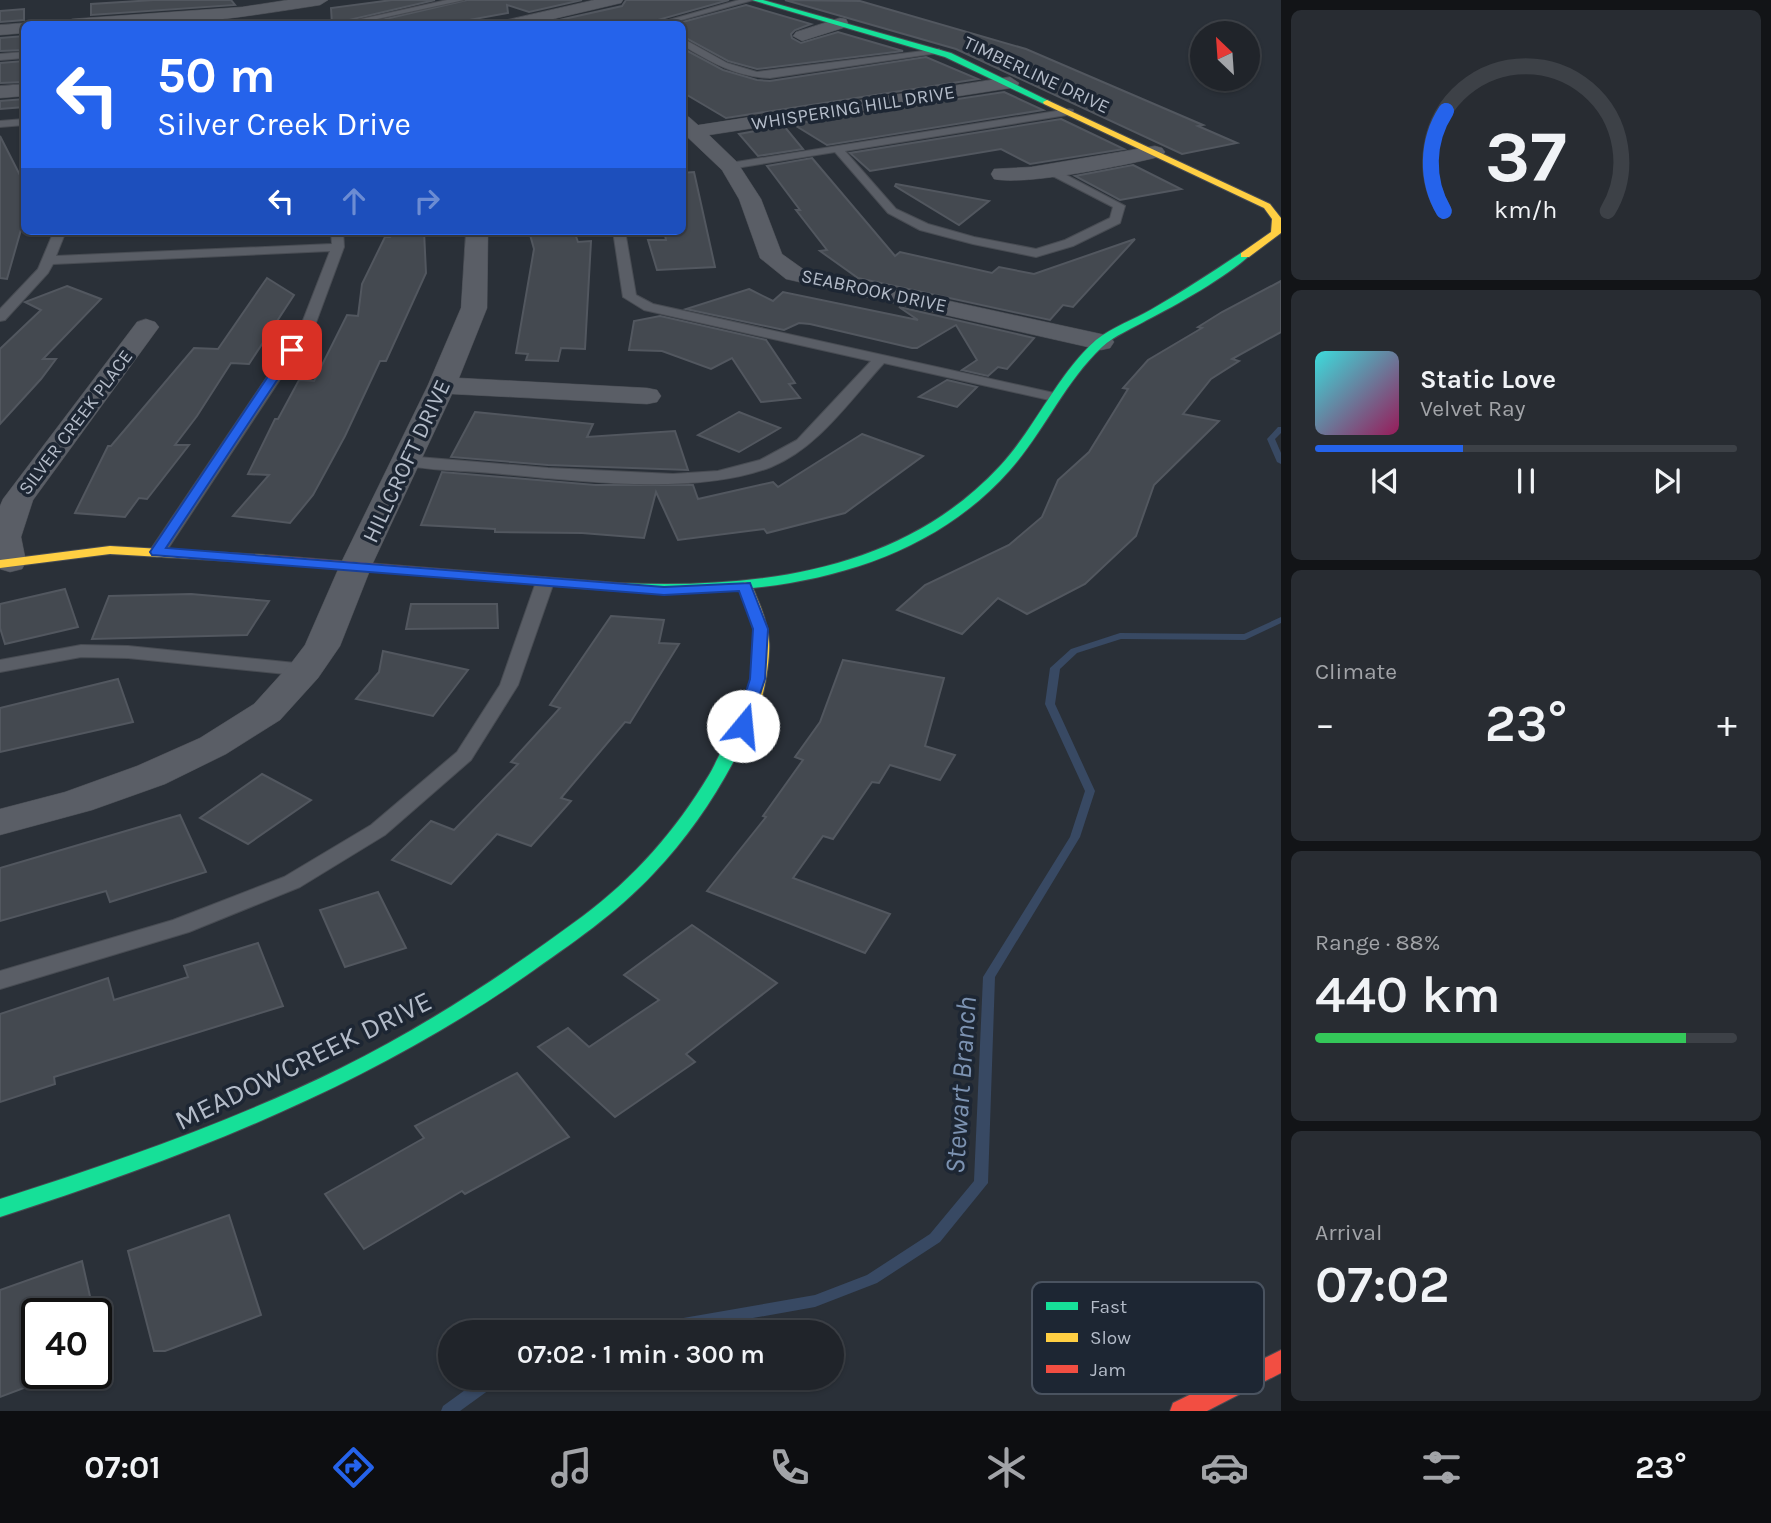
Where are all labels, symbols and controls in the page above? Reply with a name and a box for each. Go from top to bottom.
north arrow [1190,21,1260,91]
map controls [1190,21,1260,91]
street label: TIMBERLINE DRIVE [960,31,1113,118]
text: 50 m [157,47,275,104]
icon: left [42,49,133,140]
street label: WHISPERING HILL DRIVE [750,81,956,135]
text: Silver Creek Drive [157,106,411,143]
text: 37 [1485,114,1567,199]
icon: left [262,182,300,220]
icon: ahead [335,182,373,220]
icon: right [408,182,446,220]
text: km/h [1494,195,1558,224]
street label: SEABROOK DRIVE [799,265,948,317]
pin [262,320,322,380]
icon: arrive [273,331,311,369]
street label: SILVER CREEK PLACE [14,346,137,499]
text: Static Love [1420,364,1556,395]
street label: HILLCROFT DRIVE [357,375,456,547]
text: Velvet Ray [1420,395,1525,422]
icon: previous [1366,462,1404,500]
icon: pause [1507,462,1545,500]
icon: next [1648,462,1686,500]
text: Climate [1315,658,1397,685]
position arrow [706,689,780,763]
text: 23° [1485,693,1567,754]
text: − [1315,702,1335,747]
text: + [1717,702,1737,747]
text: Range · 88% [1315,929,1440,956]
text: 440 km [1315,964,1501,1025]
street label: MEADOWCREEK DRIVE [169,984,437,1137]
water label: Stewart Branch [938,995,983,1175]
text: Arrival [1315,1219,1382,1246]
text: 07:02 [1315,1254,1450,1315]
legend [1032,1282,1264,1394]
text: Fast [1090,1296,1127,1318]
speed limit sign: 40 [21,1298,112,1389]
text: Slow [1090,1327,1131,1349]
text: 07:02 · 1 min · 300 m [517,1339,765,1370]
text: Jam [1090,1359,1126,1381]
icon: directions [329,1443,378,1492]
icon: music [547,1443,596,1492]
icon: phone [765,1443,814,1492]
icon: climate [982,1443,1031,1492]
icon: car [1200,1443,1249,1492]
icon: filters [1417,1443,1466,1492]
text: 07:01 [84,1449,161,1486]
text: 23° [1635,1449,1687,1486]

